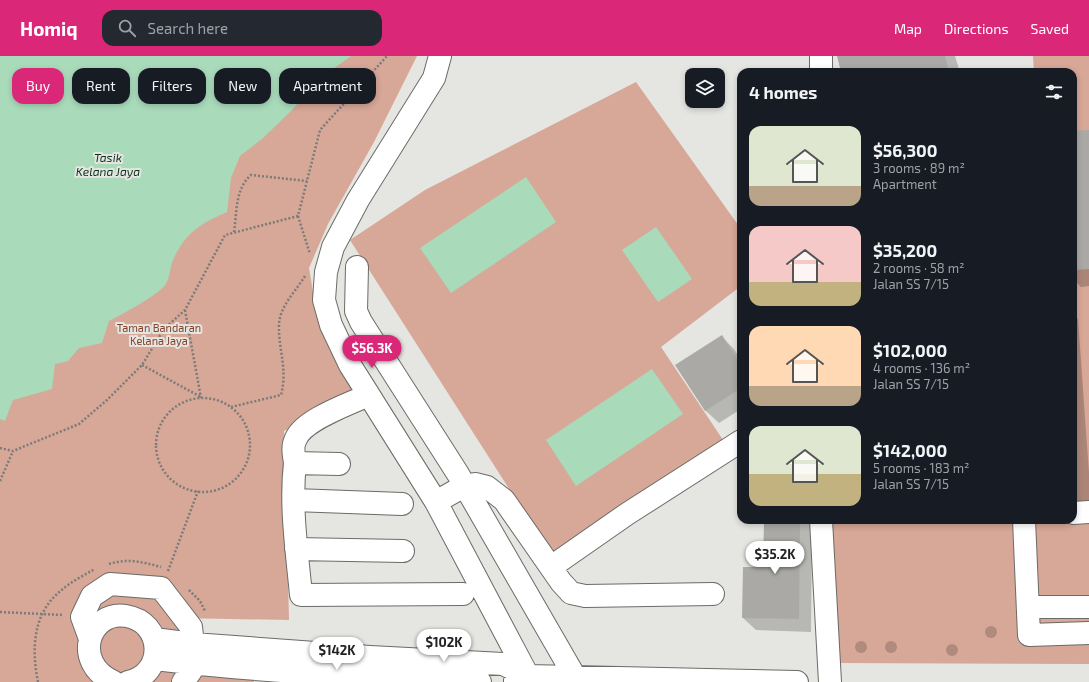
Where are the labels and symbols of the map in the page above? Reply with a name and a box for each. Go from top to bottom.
water label: Tasik Kelana Jaya [76,150,140,179]
park label: Taman Bandaran Kelana Jaya [117,321,201,347]
pin: $56.3K [339,335,405,369]
pin: $35.2K [742,541,808,575]
pin: $102K [416,629,472,663]
pin: $142K [309,637,365,671]

